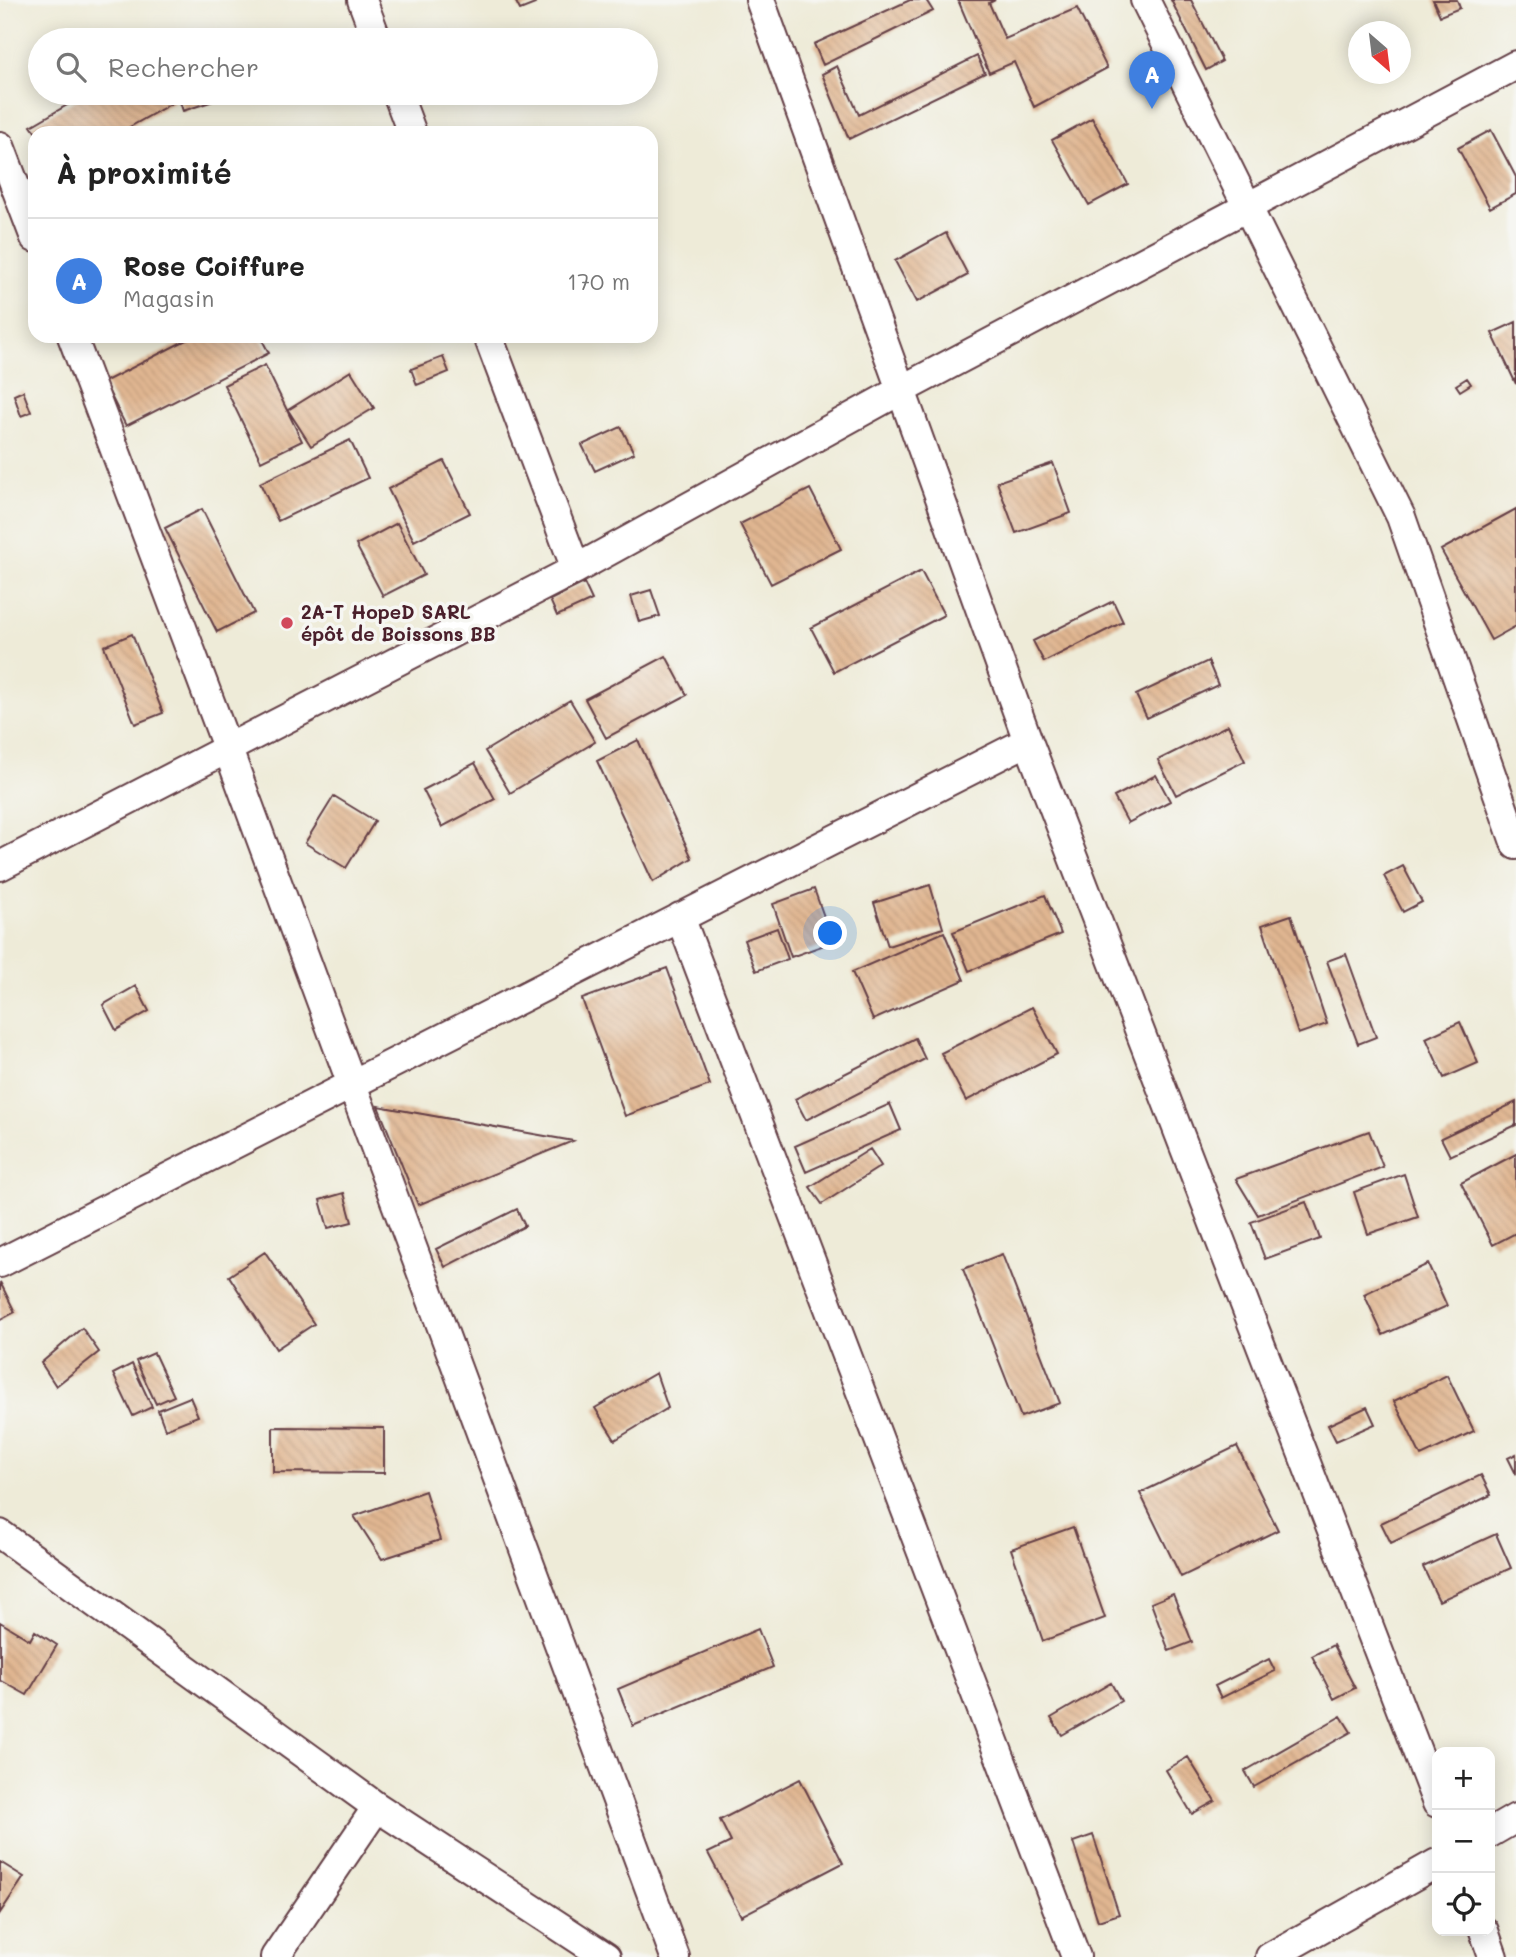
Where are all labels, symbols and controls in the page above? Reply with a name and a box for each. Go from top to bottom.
north arrow [1348,21,1411,84]
search box [28,28,658,105]
icon: search [52,48,90,86]
text: Rechercher [108,50,259,84]
pin: A [1129,51,1175,109]
text: À proximité [56,152,232,192]
text: Rose Coiffure [123,249,305,283]
text: A [71,266,87,296]
text: 170 m [567,266,630,296]
text: Magasin [123,283,214,313]
place label: 2A-T HopeD SARL épôt de Boissons BB [301,599,496,646]
marker: 2A-T HopeD SARL épôt de Boissons BB [279,615,295,631]
your location [813,916,847,950]
map controls [1432,1747,1495,1936]
button: + [1432,1747,1495,1810]
button: − [1432,1810,1495,1873]
button: locate [1432,1873,1495,1936]

